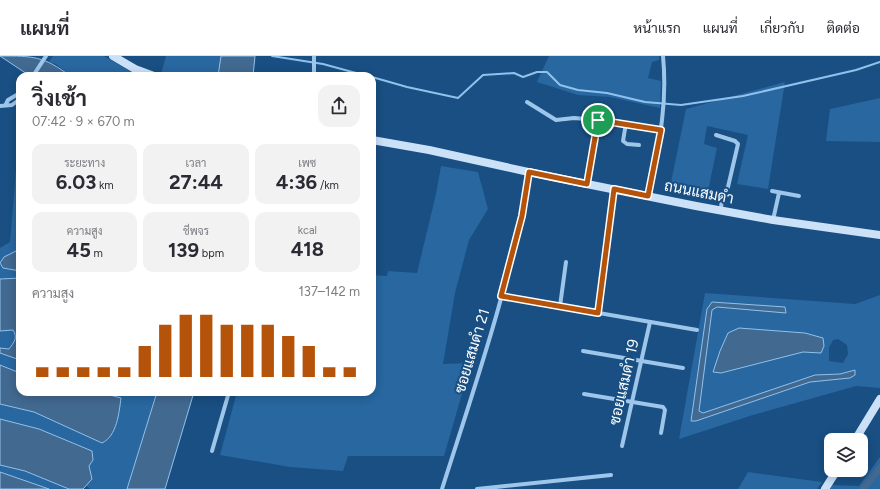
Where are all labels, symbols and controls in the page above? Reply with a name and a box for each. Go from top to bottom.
text: แผนที่ [20,17,69,40]
text: หน้าแรก [633,20,681,37]
text: แผนที่ [703,20,738,37]
text: เกี่ยวกับ [760,20,804,37]
text: ติดต่อ [826,20,860,37]
text: วิ่งเช้า [32,85,87,112]
button: share [318,85,360,127]
pin [581,103,615,137]
icon: arrive [587,109,609,131]
text: 07:42 · 9 × 670 m [32,114,135,129]
text: ระยะทาง [64,157,105,170]
text: เวลา [186,157,206,170]
text: เพซ [298,157,316,170]
text: 6.03 [56,170,96,194]
text: 27:44 [169,170,223,194]
text: 4:36 [276,170,317,194]
street label: ถนนแสมดำ [663,176,735,208]
text: km [96,179,114,192]
text: /km [317,179,339,192]
text: kcal [298,224,317,237]
text: ความสูง [67,225,103,238]
text: ชีพจร [183,225,209,238]
text: 418 [291,237,324,261]
text: 45 [66,238,91,262]
text: 139 [168,238,199,262]
text: m [91,247,103,260]
text: bpm [199,247,224,260]
text: 137–142 m [298,284,360,299]
text: ความสูง [32,286,74,301]
street label: ซอยแสมดำ 21 [451,306,493,396]
street label: ซอยแสมดำ 19 [605,337,643,427]
map controls [824,433,868,477]
button: layers [824,433,868,477]

